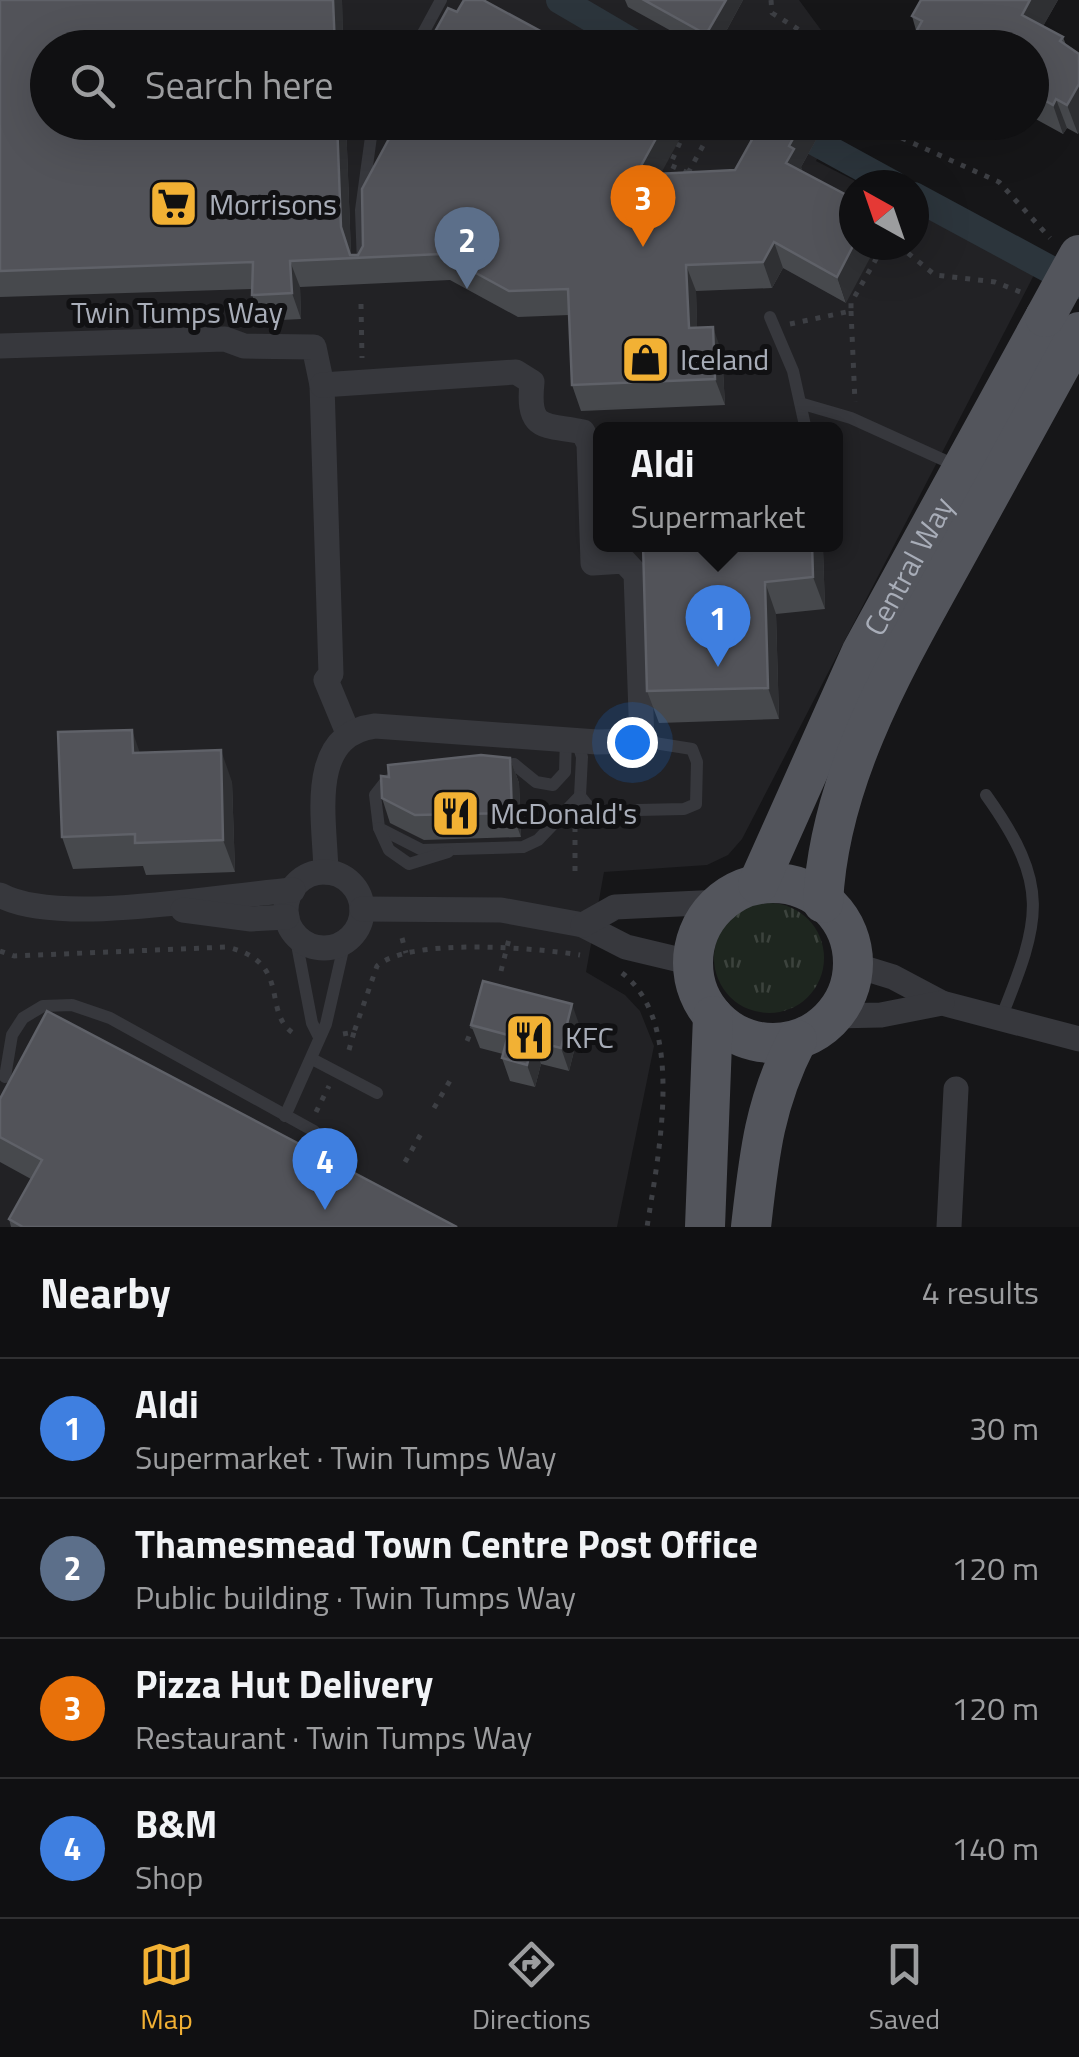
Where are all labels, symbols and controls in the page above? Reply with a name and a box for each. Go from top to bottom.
search box [30,30,1049,140]
text: Search here [145,56,333,114]
icon: search [65,58,120,113]
pin: 3 [610,164,676,247]
north arrow [839,170,929,260]
supermarket icon: Morrisons [148,178,200,230]
place label: Morrisons [209,181,337,227]
pin: 2 [434,206,500,289]
street label: Twin Tumps Way [71,289,283,335]
shop icon: Iceland [619,333,671,385]
place label: Iceland [680,336,769,382]
popup [593,422,843,552]
text: Aldi [631,434,695,492]
street label: Central Way [852,488,965,644]
text: Supermarket [631,492,805,540]
pin: 1 [686,584,750,667]
your location [607,717,658,768]
restaurant icon: McDonald's [429,787,481,839]
place label: McDonald's [490,790,637,836]
restaurant icon: KFC [504,1011,556,1063]
place label: KFC [565,1014,614,1060]
pin: 4 [292,1128,358,1210]
text: Nearby [40,1260,171,1324]
text: 4 results [922,1268,1039,1316]
text: Aldi [135,1375,199,1433]
text: 1 [64,1404,81,1452]
text: 30 m [969,1404,1039,1452]
text: Supermarket · Twin Tumps Way [135,1433,557,1481]
text: Thamesmead Town Centre Post Office [135,1515,758,1573]
text: 2 [64,1544,81,1592]
text: 120 m [951,1544,1039,1592]
text: Public building · Twin Tumps Way [135,1573,576,1621]
text: Pizza Hut Delivery [135,1655,433,1713]
text: 3 [64,1684,81,1732]
text: 120 m [951,1684,1039,1732]
text: Restaurant · Twin Tumps Way [135,1713,532,1761]
text: B&M [135,1795,217,1853]
text: 4 [64,1824,81,1872]
text: 140 m [951,1824,1039,1872]
text: Shop [135,1853,203,1901]
tab: Map [139,1937,194,2040]
tab: Directions [472,1937,591,2040]
tab: Saved [869,1937,940,2040]

